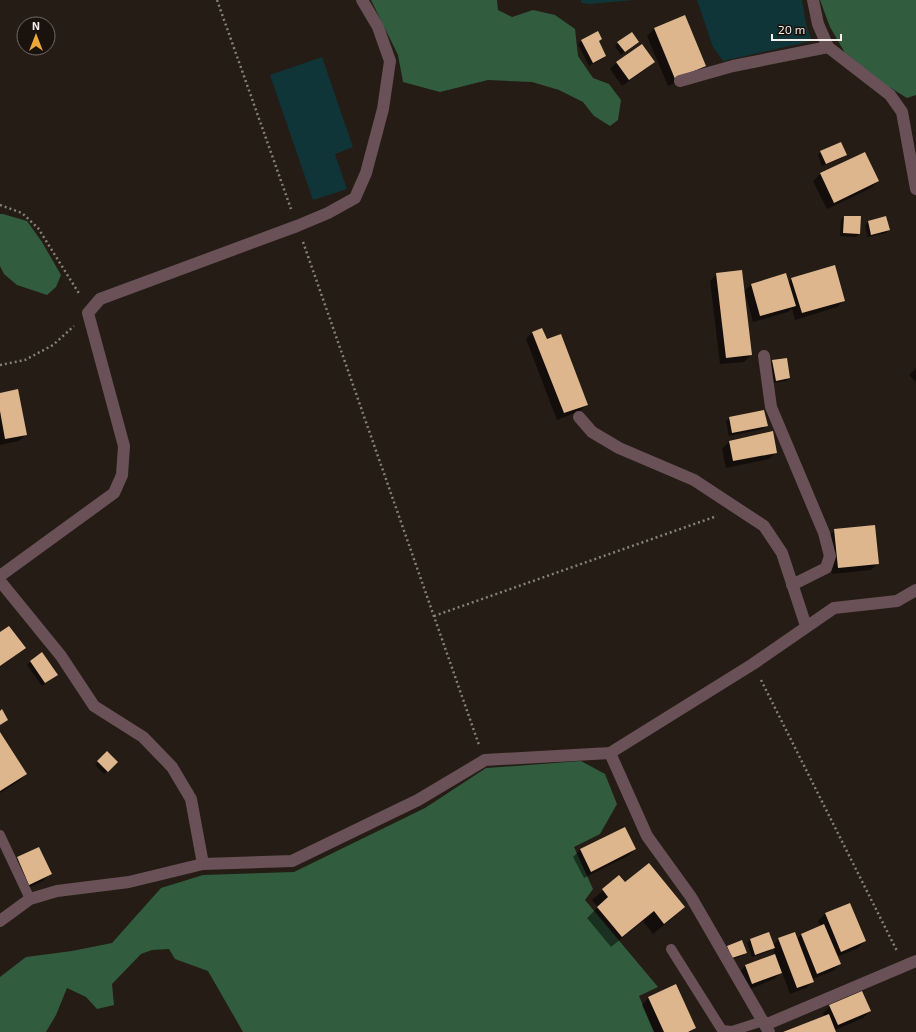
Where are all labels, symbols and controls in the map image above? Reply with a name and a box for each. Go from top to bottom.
north arrow [16,16,56,56]
scale bar [772,16,841,42]
text: N [32,19,40,32]
text: 20 m [778,22,805,36]

